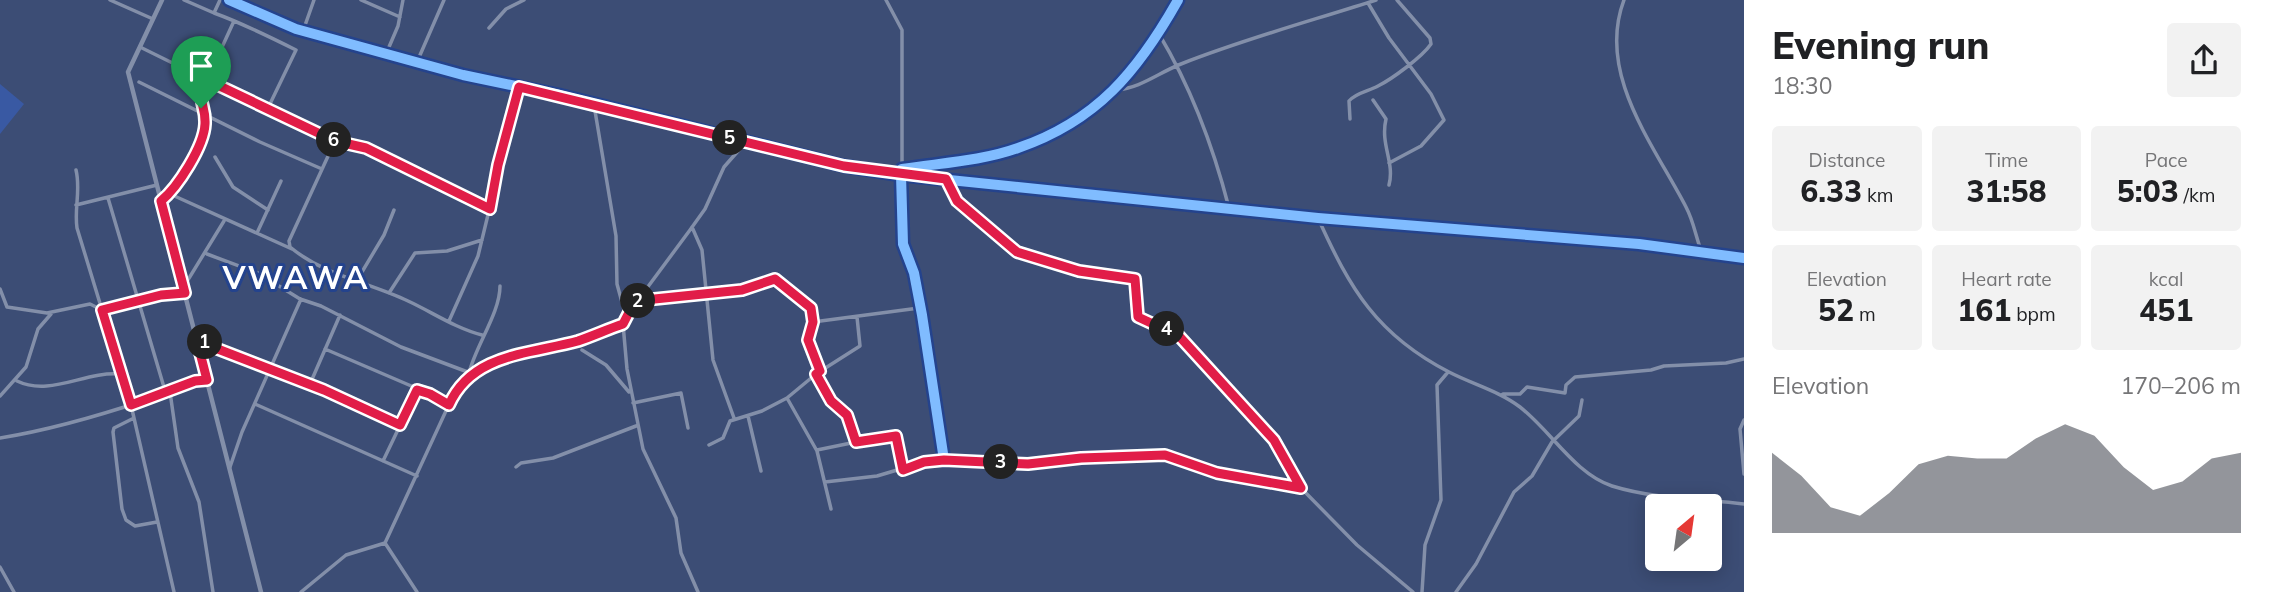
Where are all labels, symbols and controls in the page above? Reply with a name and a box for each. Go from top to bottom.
text: Evening run [1772,21,1990,69]
button: share [2167,23,2241,97]
pin [171,36,231,108]
icon: arrive [182,47,220,85]
text: 18:30 [1772,71,1832,100]
pin: 5 [712,120,748,156]
pin: 6 [316,122,352,158]
text: 5 [724,125,735,149]
text: 6 [328,127,339,151]
text: Distance [1808,148,1885,172]
text: Time [1985,148,2028,172]
text: Pace [2145,148,2188,172]
text: 6.33 [1800,172,1862,210]
text: 31:58 [1967,172,2046,210]
text: 5:03 [2117,172,2179,210]
text: km [1862,183,1893,207]
text: /km [2179,183,2215,207]
district label: VWAWA [221,257,370,297]
text: Elevation [1807,267,1887,291]
text: Heart rate [1961,267,2052,291]
text: kcal [2149,267,2184,291]
pin: 2 [620,284,656,318]
text: 2 [632,288,643,312]
text: 52 [1818,291,1854,329]
text: 161 [1957,291,2011,329]
text: 451 [2139,291,2193,329]
text: m [1854,302,1876,326]
text: bpm [2011,302,2056,326]
pin: 4 [1150,312,1184,346]
text: 4 [1161,316,1172,340]
pin: 1 [188,324,222,360]
text: 1 [199,329,210,353]
text: Elevation [1772,371,1869,400]
text: 170–206 m [2120,371,2241,400]
pin: 3 [984,444,1018,480]
text: 3 [995,449,1006,473]
north arrow [1645,494,1722,570]
map controls [1645,494,1722,571]

